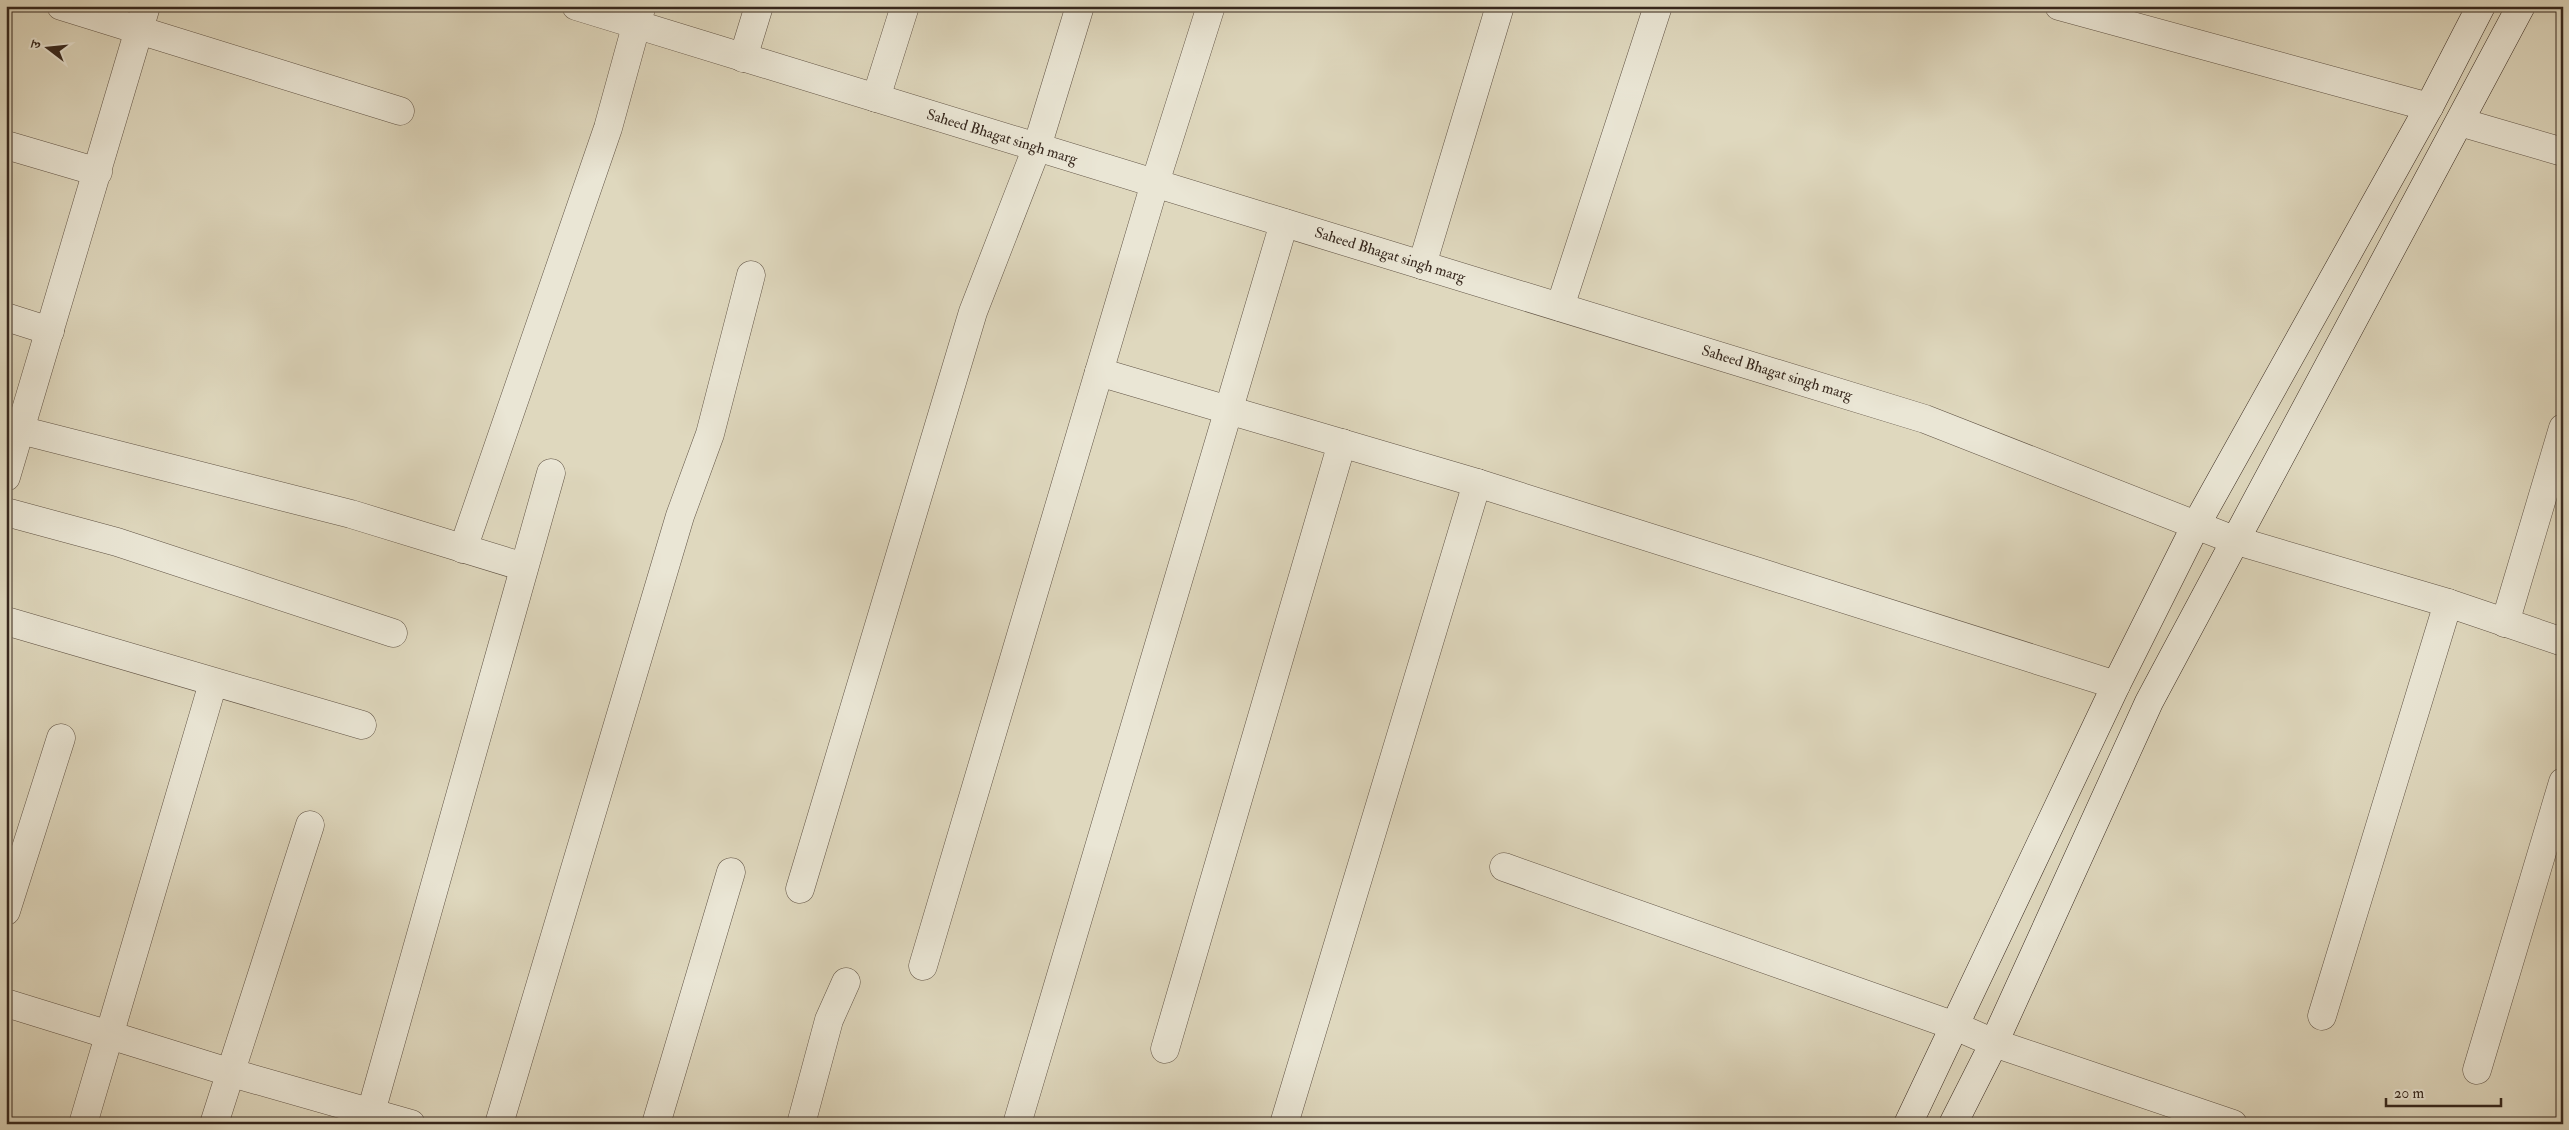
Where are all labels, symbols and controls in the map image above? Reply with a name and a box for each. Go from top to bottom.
north arrow [22,22,72,72]
text: उ [27,38,45,51]
street label: Saheed Bhagat singh marg [924,105,1080,169]
street label: Saheed Bhagat singh marg [1312,223,1468,287]
street label: Saheed Bhagat singh marg [1699,341,1855,405]
scale bar [2386,1075,2502,1107]
text: 20 m [2394,1084,2424,1103]

